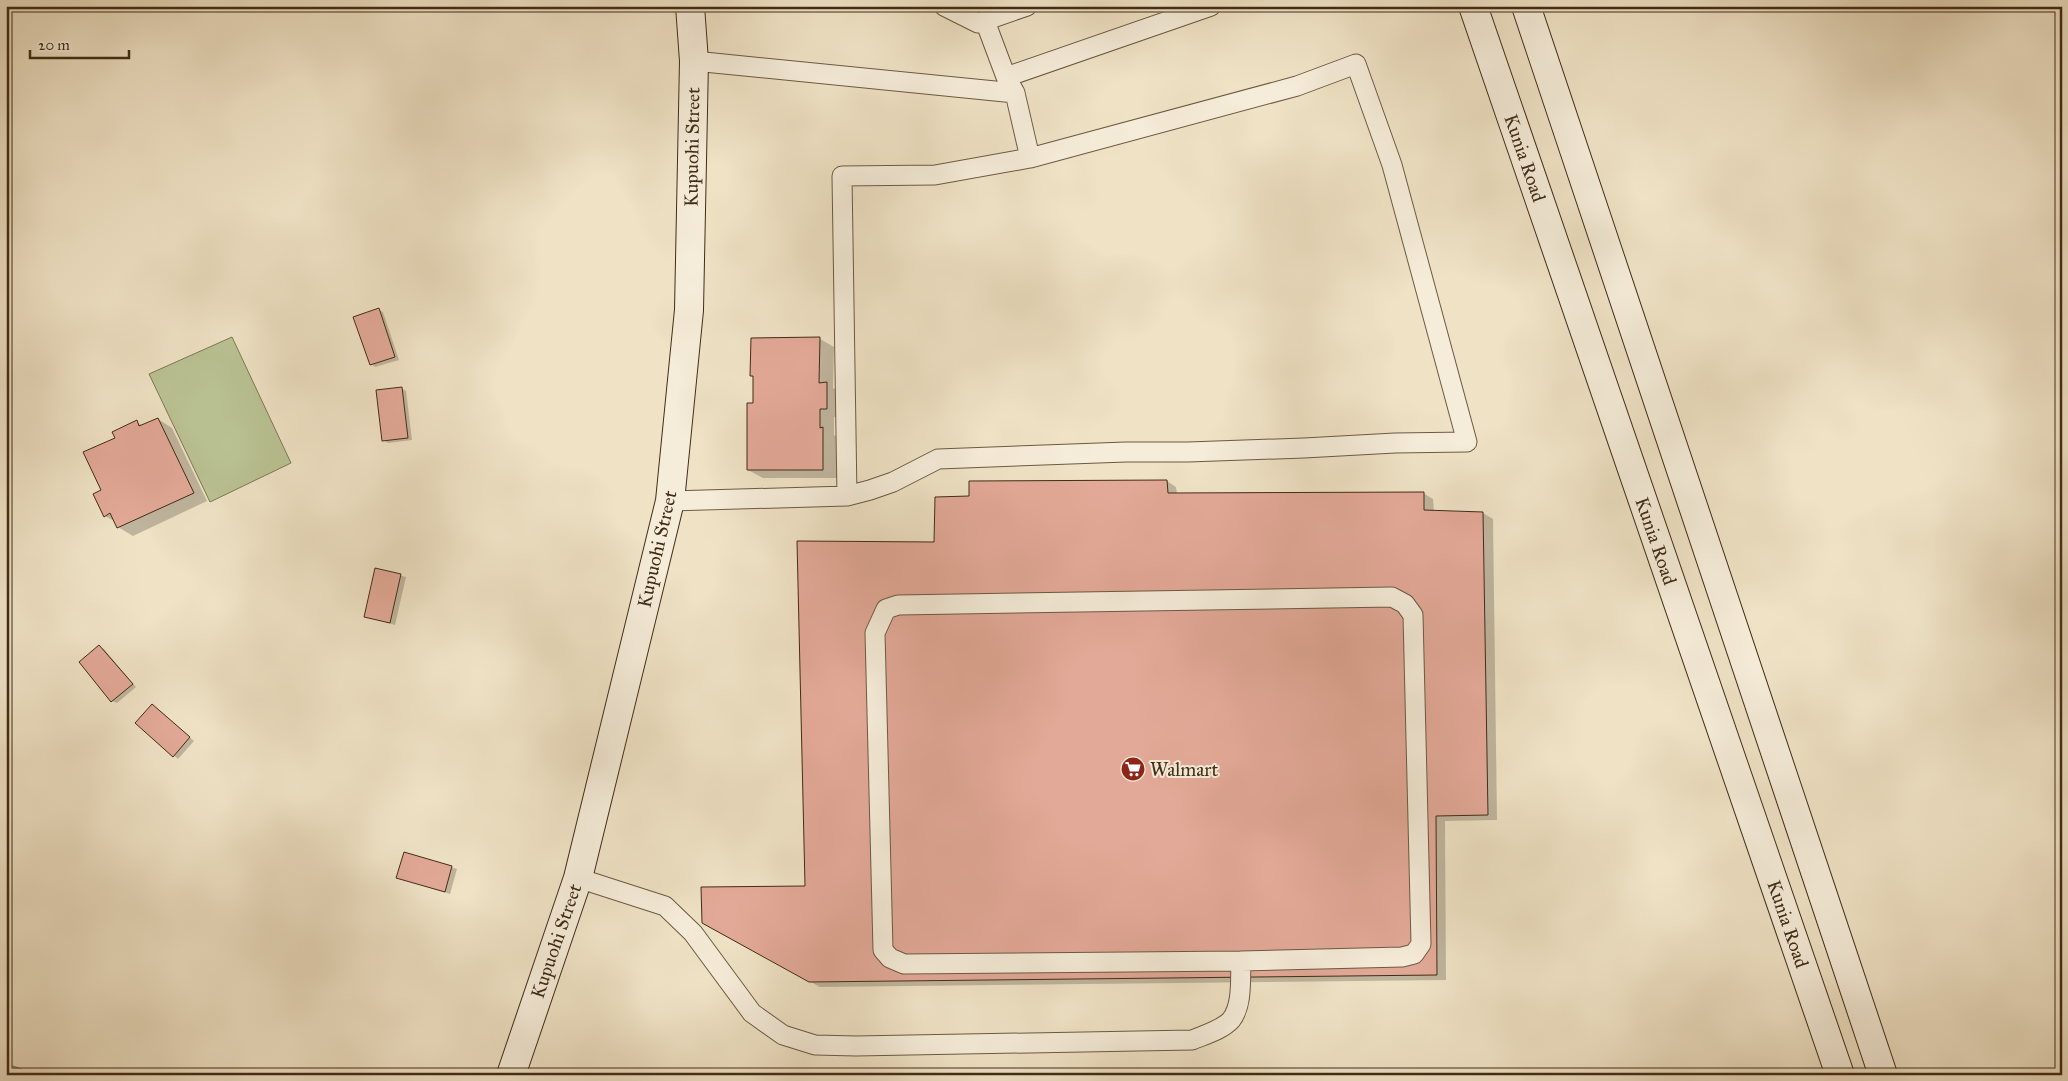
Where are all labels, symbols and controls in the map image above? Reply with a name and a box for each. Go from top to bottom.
scale bar [30,28,129,60]
text: 20 m [38,36,70,54]
street label: Kupuohi Street [679,87,705,207]
street label: Kunia Road [1499,111,1551,205]
street label: Kupuohi Street [632,488,682,610]
street label: Kunia Road [1630,494,1682,588]
supermarket icon: Walmart [1120,756,1146,782]
place label: Walmart [1150,758,1218,781]
street label: Kunia Road [1762,877,1814,971]
street label: Kupuohi Street [526,880,586,1001]

